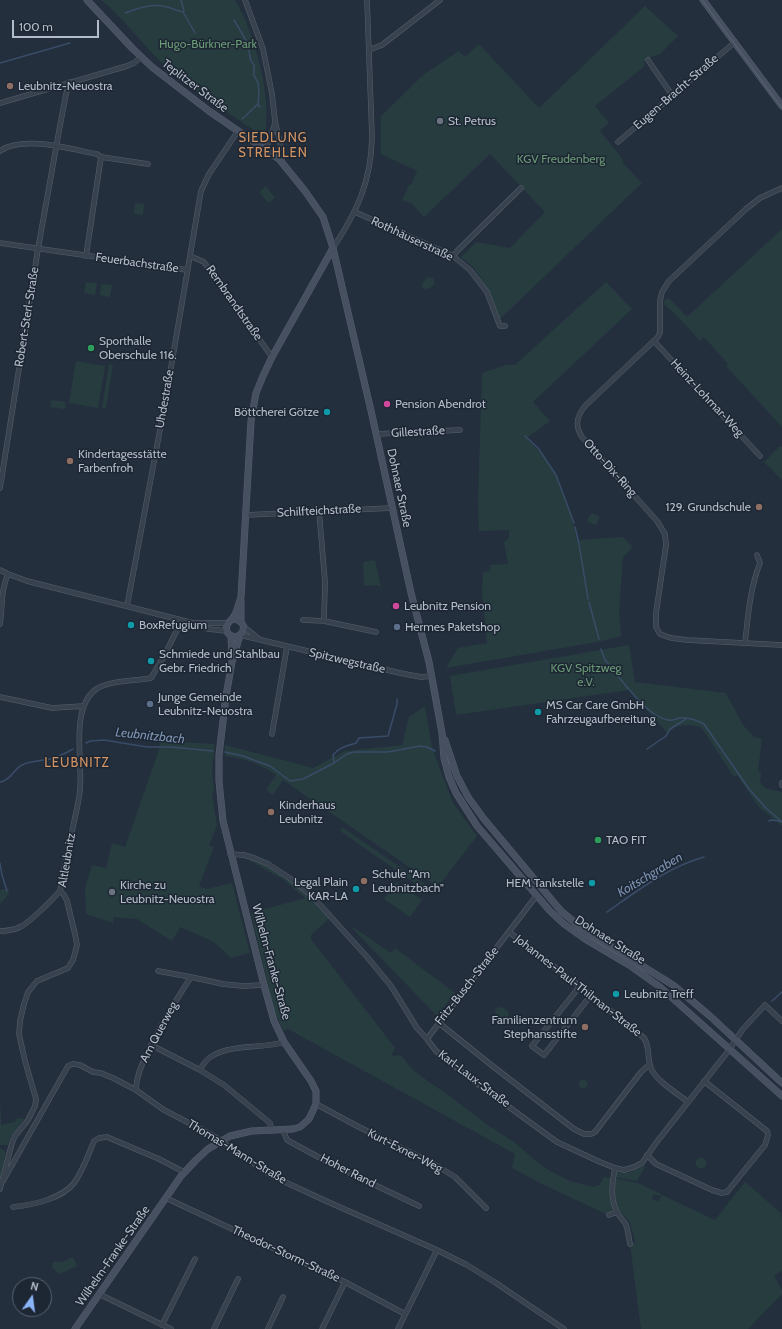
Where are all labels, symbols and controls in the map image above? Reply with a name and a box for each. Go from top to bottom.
scale bar [14,12,101,38]
text: 100 m [19,19,53,34]
park label: Hugo-Bürkner-Park [159,37,257,51]
street label: Eugen-Bracht-Straße [631,51,721,133]
street label: Teplitzer Straße [159,56,231,116]
place label: Leubnitz-Neuostra [18,79,113,93]
marker: Leubnitz-Neuostra [5,81,15,91]
place label: St. Petrus [448,114,496,128]
marker: St. Petrus [435,116,445,126]
district label: SIEDLUNG STREHLEN [238,130,308,161]
park label: KGV Freudenberg [517,152,605,166]
street label: Rothhäuserstraße [369,214,455,264]
street label: Feuerbachstraße [94,250,180,276]
street label: Rembrandtstraße [203,263,265,343]
street label: Robert-Sterl-Straße [12,266,42,368]
place label: Sporthalle Oberschule 116. [99,334,177,362]
marker: Sporthalle Oberschule 116. [86,343,96,353]
street label: Heinz-Lohmar-Weg [667,356,747,440]
street label: Uhdestraße [153,369,177,429]
place label: Pension Abendrot [395,397,486,411]
marker: Pension Abendrot [382,399,392,409]
place label: Böttcherei Götze [234,405,319,419]
marker: Böttcherei Götze [322,407,332,417]
street label: Gillestraße [391,423,445,441]
street label: Otto-Dix-Ring [580,436,640,500]
place label: Kindertagesstätte Farbenfroh [78,447,167,475]
street label: Dohnaer Straße [384,447,414,529]
marker: Kindertagesstätte Farbenfroh [65,456,75,466]
place label: 129. Grundschule [665,500,751,514]
street label: Schilfteichstraße [276,502,362,520]
marker: 129. Grundschule [754,502,764,512]
place label: Leubnitz Pension [404,599,491,613]
marker: Leubnitz Pension [391,601,401,611]
place label: BoxRefugium [139,618,207,632]
marker: BoxRefugium [126,620,136,630]
place label: Hermes Paketshop [405,620,500,634]
marker: Hermes Paketshop [392,622,402,632]
street label: Spitzwegstraße [307,645,387,677]
place label: Schmiede und Stahlbau Gebr. Friedrich [159,647,280,675]
marker: Schmiede und Stahlbau Gebr. Friedrich [146,656,156,666]
park label: KGV Spitzweg e.V. [550,661,622,689]
place label: Junge Gemeinde Leubnitz-Neuostra [158,690,253,718]
place label: MS Car Care GmbH Fahrzeugaufbereitung [546,698,656,726]
marker: Junge Gemeinde Leubnitz-Neuostra [145,699,155,709]
marker: MS Car Care GmbH Fahrzeugaufbereitung [533,707,543,717]
water label: Leubnitzbach [115,725,185,747]
district label: LEUBNITZ [44,755,110,771]
place label: Kinderhaus Leubnitz [279,798,335,826]
marker: Kinderhaus Leubnitz [266,807,276,817]
street label: Altleubnitz [55,832,79,888]
place label: TAO FIT [606,833,647,847]
marker: TAO FIT [593,835,603,845]
water label: Koitschgraben [614,849,686,901]
place label: Schule "Am Leubnitzbach" [372,867,444,895]
place label: Legal Plain KAR-LA [294,875,348,903]
marker: Schule "Am Leubnitzbach" [359,876,369,886]
place label: HEM Tankstelle [506,876,584,890]
place label: Kirche zu Leubnitz-Neuostra [120,878,215,906]
marker: HEM Tankstelle [587,878,597,888]
marker: Legal Plain KAR-LA [351,884,361,894]
marker: Kirche zu Leubnitz-Neuostra [107,887,117,897]
street label: Wilhelm-Franke-Straße [249,903,293,1021]
street label: Dohnaer Straße [572,913,648,967]
street label: Johannes-Paul-Thilman-Straße [512,932,644,1040]
street label: Fritz-Busch-Straße [432,944,502,1028]
place label: Leubnitz Treff [624,987,694,1001]
marker: Leubnitz Treff [611,989,621,999]
street label: Am Querweg [137,999,181,1065]
place label: Familienzentrum Stephansstifte [491,1013,577,1041]
marker: Familienzentrum Stephansstifte [580,1022,590,1032]
street label: Karl-Laux-Straße [435,1047,513,1111]
street label: Thomas-Mann-Straße [185,1117,289,1187]
street label: Kurt-Exner-Weg [365,1126,445,1176]
street label: Hoher Rand [318,1151,378,1191]
street label: Wilhelm-Franke-Straße [73,1203,153,1309]
street label: Theodor-Storm-Straße [230,1223,342,1285]
north arrow [12,1277,52,1317]
text: N [29,1279,40,1294]

